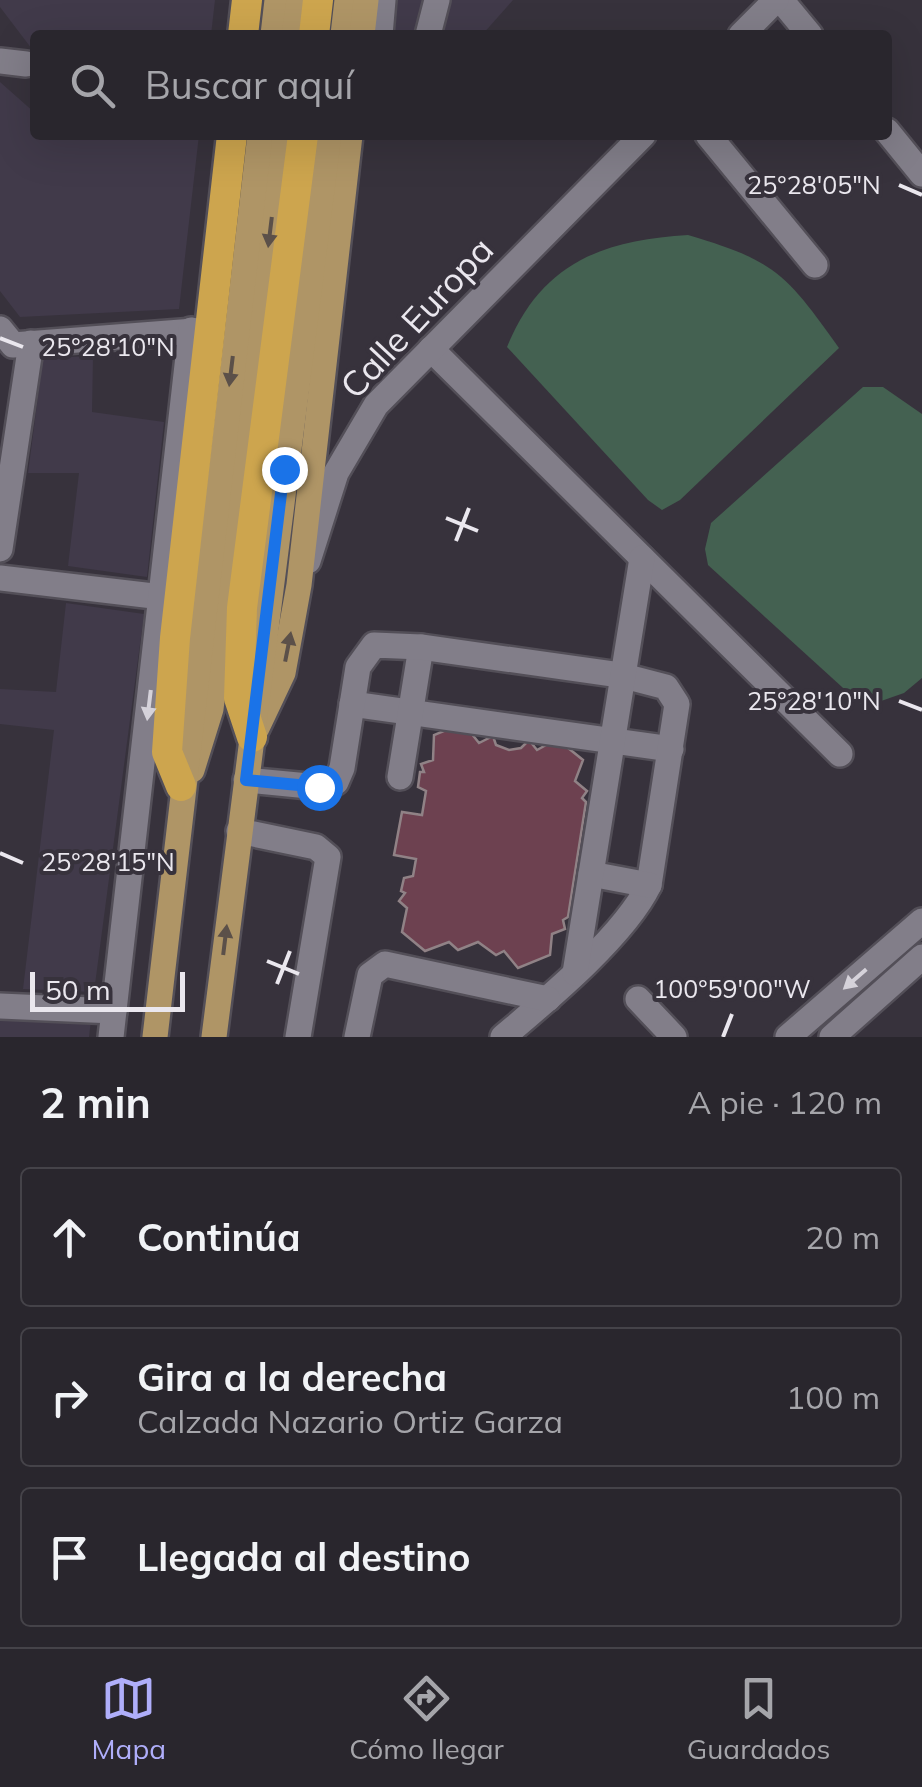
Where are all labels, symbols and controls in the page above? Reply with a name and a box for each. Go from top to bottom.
search box [30,30,892,140]
icon: search [65,58,120,113]
text: Buscar aquí [145,61,353,109]
text: 25°28'05"N [747,169,881,200]
one-way arrow [262,216,278,248]
street label: Calle Europa [330,228,502,407]
text: 25°28'10"N [41,331,175,362]
one-way arrow [223,355,239,387]
route end [262,447,308,493]
one-way arrow [281,631,296,663]
text: 25°28'10"N [747,685,881,716]
one-way arrow [141,689,157,721]
route start [297,765,343,811]
text: 25°28'15"N [41,846,175,877]
one-way arrow [217,924,233,956]
scale bar [30,967,185,1011]
one-way arrow [843,967,868,989]
text: 50 m [45,972,111,1007]
text: 100°59'00"W [653,973,811,1004]
text: 2 min [40,1076,151,1129]
text: A pie · 120 m [688,1082,882,1122]
icon: ahead [42,1210,97,1265]
text: Continúa [137,1213,301,1261]
text: 20 m [805,1217,880,1257]
text: Gira a la derecha [137,1353,447,1401]
icon: right [42,1370,97,1425]
text: 100 m [786,1377,880,1417]
text: Calzada Nazario Ortiz Garza [137,1401,563,1441]
icon: arrive [42,1530,97,1585]
text: Llegada al destino [137,1533,471,1581]
tab: Mapa [92,1671,166,1766]
tab: Cómo llegar [349,1671,504,1766]
tab: Guardados [687,1671,830,1766]

